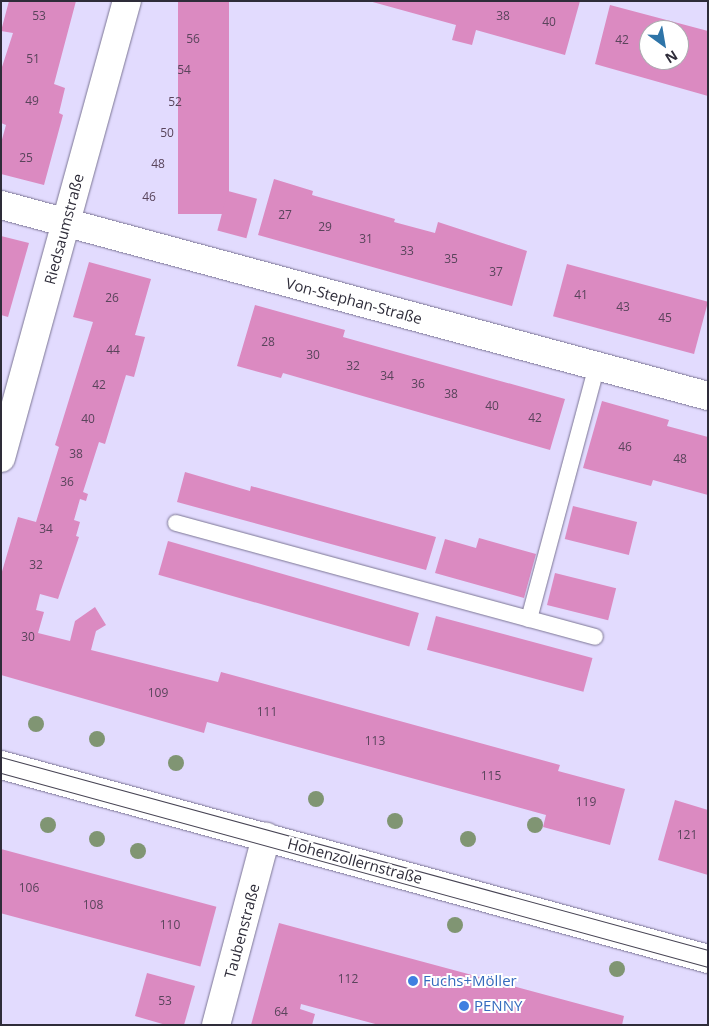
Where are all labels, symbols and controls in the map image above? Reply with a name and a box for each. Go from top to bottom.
house number: 53 [32,9,46,23]
house number: 38 [496,9,510,23]
house number: 40 [542,15,556,29]
north arrow [639,20,689,70]
house number: 56 [186,32,200,46]
house number: 42 [615,33,629,47]
text: N [662,46,682,68]
house number: 51 [26,52,40,66]
house number: 54 [177,63,191,77]
house number: 49 [25,94,39,108]
house number: 52 [168,95,182,109]
house number: 50 [160,126,174,140]
house number: 25 [19,151,33,165]
house number: 48 [151,157,165,171]
street label: Riedsaumstraße [41,172,87,286]
house number: 46 [142,190,156,204]
house number: 27 [278,208,292,222]
house number: 29 [318,220,332,234]
house number: 31 [359,232,373,246]
house number: 33 [400,244,414,258]
house number: 35 [444,252,458,266]
house number: 37 [489,265,503,279]
street label: Von-Stephan-Straße [284,274,424,328]
house number: 41 [574,288,588,302]
house number: 26 [105,291,119,305]
house number: 43 [616,300,630,314]
house number: 45 [658,311,672,325]
house number: 28 [261,335,275,349]
house number: 44 [106,343,120,357]
house number: 30 [306,348,320,362]
house number: 32 [346,359,360,373]
house number: 34 [380,369,394,383]
house number: 36 [411,377,425,391]
house number: 42 [92,378,106,392]
house number: 38 [444,387,458,401]
house number: 40 [485,399,499,413]
house number: 42 [528,411,542,425]
house number: 40 [81,412,95,426]
house number: 46 [618,440,632,454]
house number: 38 [69,447,83,461]
house number: 48 [673,452,687,466]
house number: 36 [60,475,74,489]
house number: 34 [39,522,53,536]
house number: 32 [29,558,43,572]
house number: 30 [21,630,35,644]
house number: 109 [148,686,168,700]
house number: 111 [257,705,277,719]
house number: 113 [365,734,385,748]
house number: 115 [481,769,501,783]
house number: 119 [576,795,596,809]
house number: 121 [677,828,697,842]
street label: Hohenzollernstraße [286,834,424,888]
house number: 106 [19,881,39,895]
street label: Taubenstraße [221,882,263,980]
house number: 108 [83,898,103,912]
house number: 110 [160,918,180,932]
house number: 112 [338,972,358,986]
place label: Fuchs+Möller [423,972,517,990]
marker: Fuchs+Möller [407,975,419,987]
house number: 53 [158,994,172,1008]
place label: PENNY [474,997,522,1015]
marker: PENNY [458,1000,470,1012]
house number: 64 [274,1005,288,1019]

